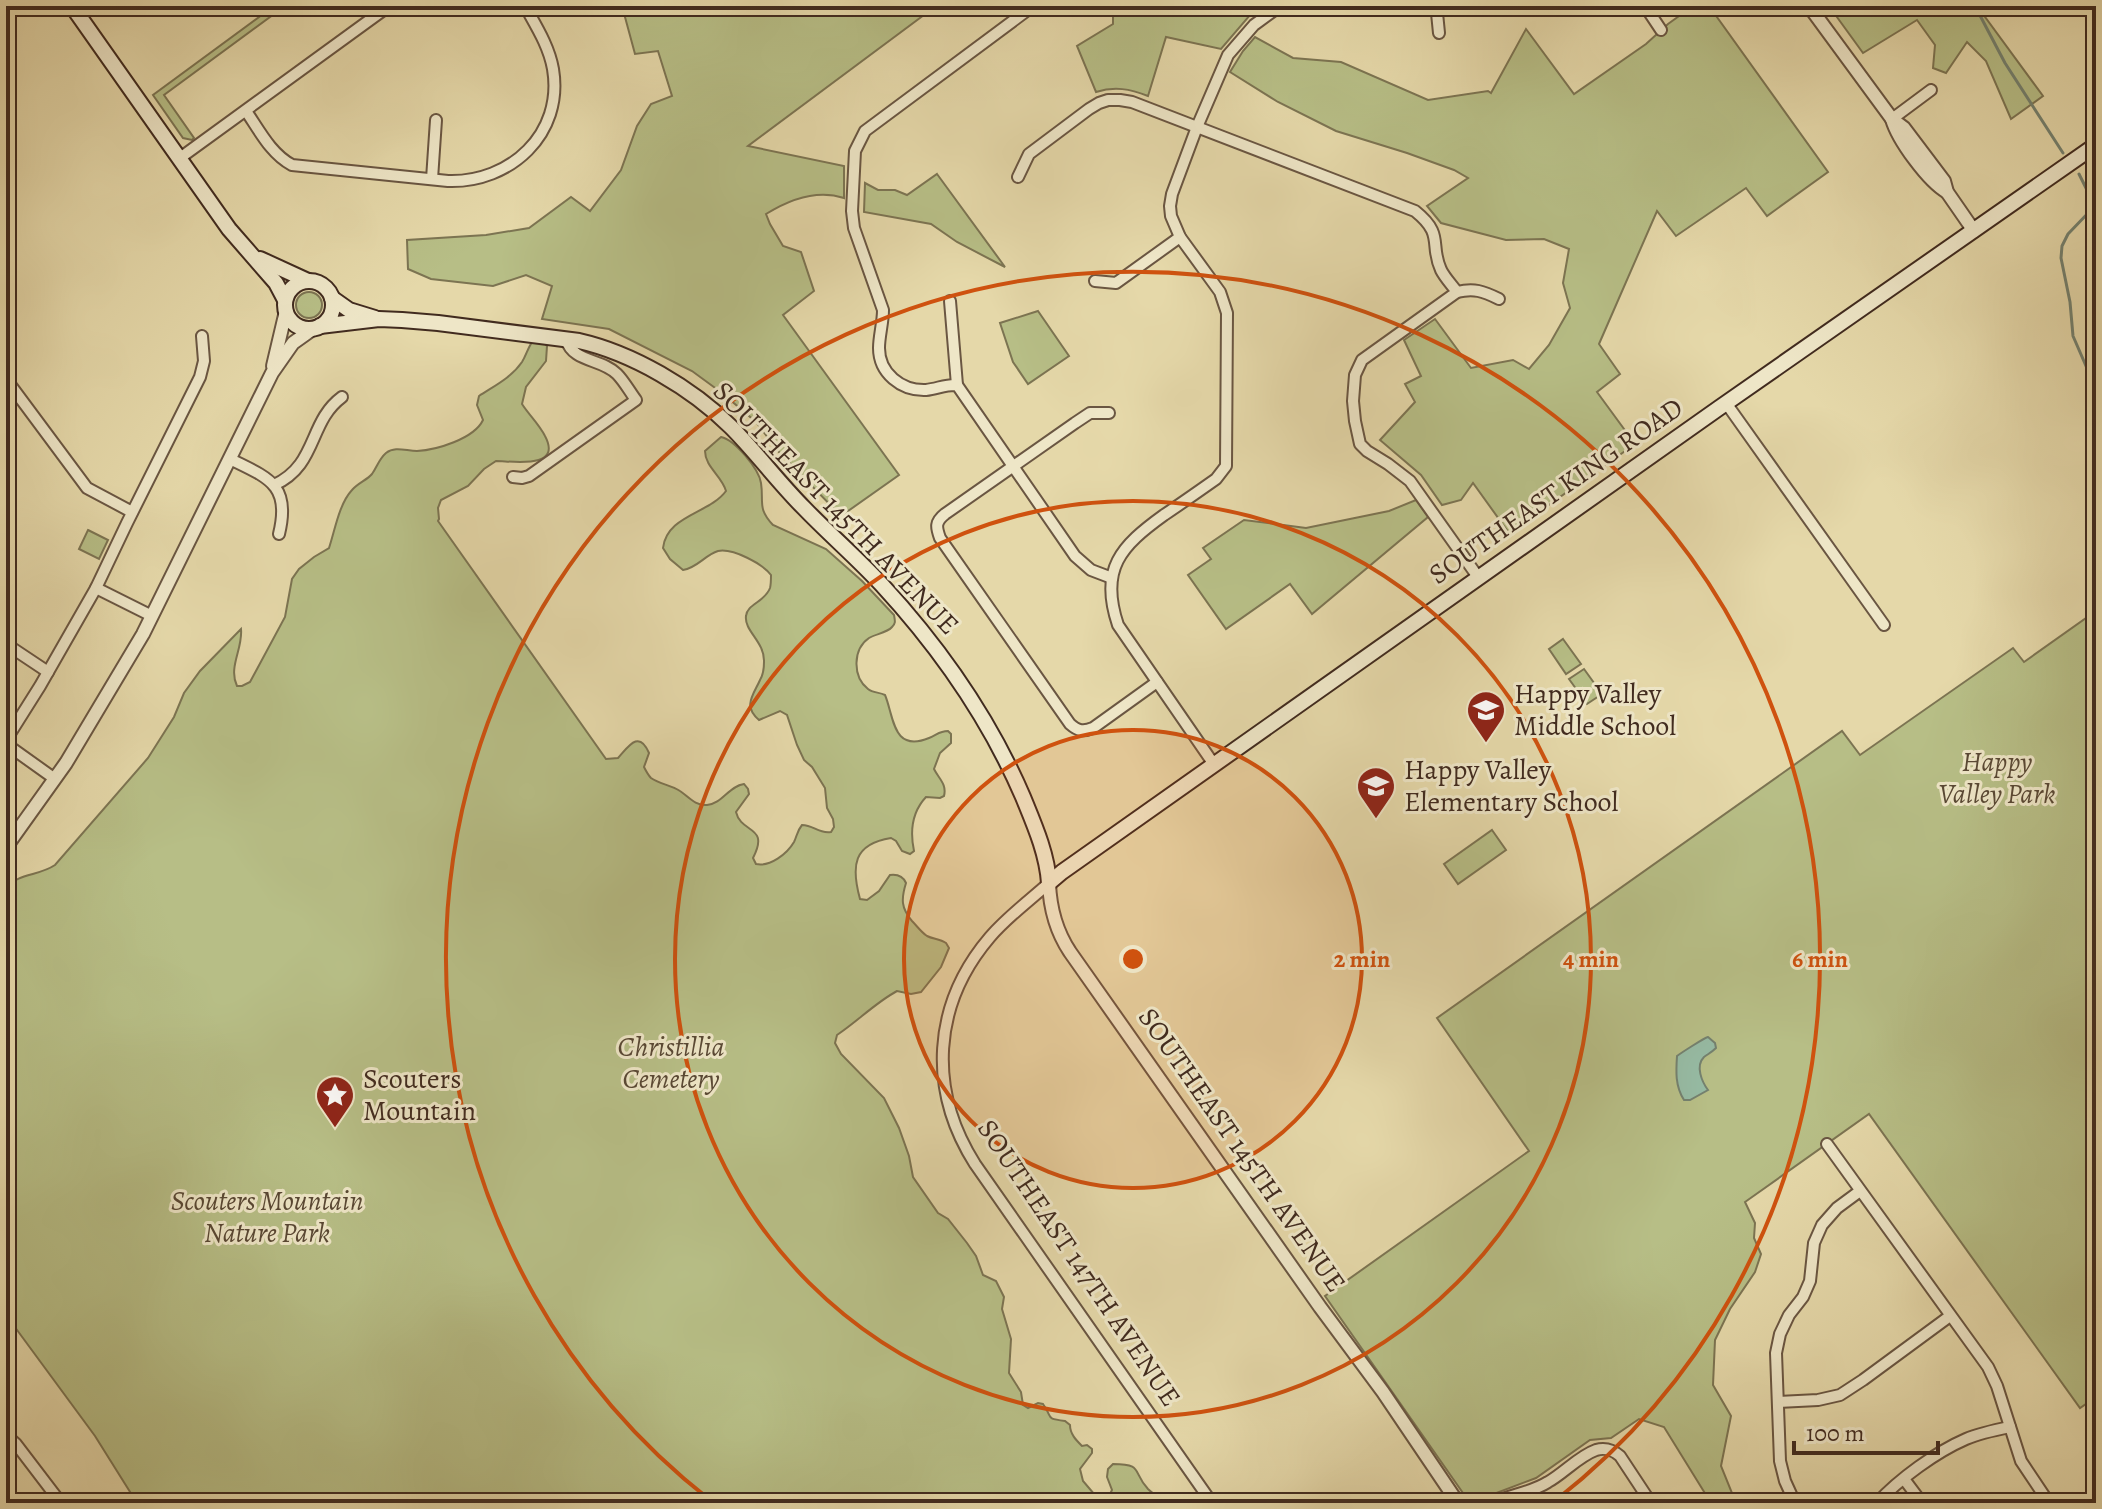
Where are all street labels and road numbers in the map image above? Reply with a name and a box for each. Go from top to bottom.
street label: SOUTHEAST 145TH AVENUE [705,373,967,643]
street label: SOUTHEAST KING ROAD [1421,389,1691,593]
street label: SOUTHEAST 145TH AVENUE [1129,1000,1355,1300]
street label: SOUTHEAST 147TH AVENUE [969,1112,1189,1414]

